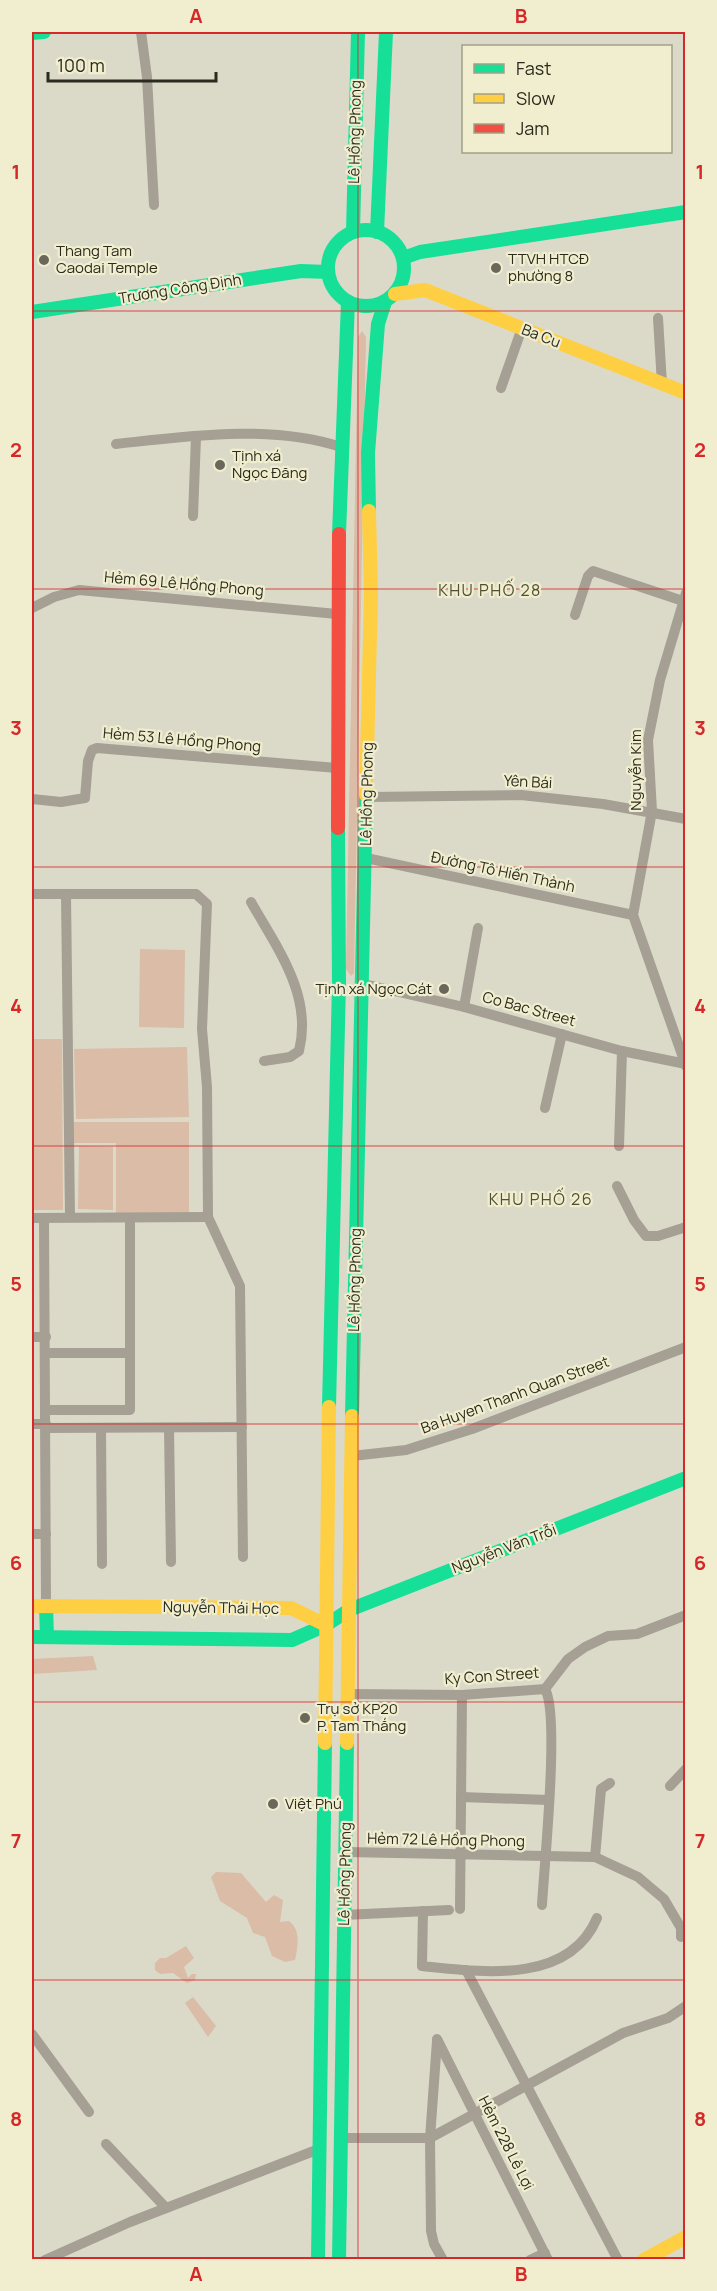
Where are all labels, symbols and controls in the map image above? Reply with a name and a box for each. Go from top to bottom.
text: A [189,2,203,29]
text: B [515,2,528,29]
scale bar [48,45,216,83]
legend [462,45,672,153]
text: 100 m [57,53,105,77]
text: Fast [516,56,551,80]
street label: Lê Hồng Phong [343,80,366,184]
text: Slow [516,86,556,110]
text: Jam [516,116,550,140]
text: 1 [12,158,20,185]
text: 1 [696,158,704,185]
place label: Thang Tam Caodai Temple [56,240,158,278]
place label: TTVH HTCĐ phường 8 [508,248,589,286]
marker: Thang Tam Caodai Temple [37,253,51,267]
marker: TTVH HTCĐ phường 8 [489,261,503,275]
street label: Trương Công Định [117,268,243,309]
street label: Ba Cu [519,319,564,353]
text: 2 [10,436,22,463]
text: 2 [694,436,706,463]
place label: Tịnh xá Ngọc Đăng [232,445,307,483]
marker: Tịnh xá Ngọc Đăng [213,458,227,472]
street label: Hẻm 69 Lê Hồng Phong [103,566,265,601]
district label: KHU PHỐ 28 [438,578,542,601]
text: 3 [10,714,22,741]
text: 3 [694,714,706,741]
street label: Hẻm 53 Lê Hồng Phong [102,722,262,757]
street label: Nguyễn Kim [625,729,646,811]
street label: Lê Hồng Phong [355,742,378,846]
street label: Yên Bái [503,770,553,793]
street label: Đường Tô Hiến Thành [429,846,577,897]
place label: Tịnh xá Ngọc Cát [315,978,432,999]
marker: Tịnh xá Ngọc Cát [437,982,451,996]
street label: Co Bac Street [480,986,578,1031]
text: 4 [10,992,22,1019]
text: 4 [694,992,706,1019]
district label: KHU PHỐ 26 [489,1187,593,1210]
street label: Lê Hồng Phong [343,1228,366,1332]
text: 5 [10,1270,22,1297]
text: 5 [694,1270,706,1297]
street label: Ba Huyen Thanh Quan Street [418,1351,612,1438]
street label: Nguyễn Văn Trỗi [448,1519,559,1578]
text: 6 [10,1549,22,1576]
text: 6 [694,1549,706,1576]
street label: Nguyễn Thái Học [163,1596,279,1619]
street label: Ky Con Street [444,1662,540,1689]
place label: Trụ sở KP20 P. Tam Thắng [317,1698,406,1736]
marker: Trụ sở KP20 P. Tam Thắng [298,1711,312,1725]
place label: Việt Phú [285,1793,342,1814]
marker: Việt Phú [266,1797,280,1811]
street label: Lê Hồng Phong [333,1822,356,1926]
text: 7 [11,1827,21,1854]
text: 7 [695,1827,705,1854]
street label: Hẻm 72 Lê Hồng Phong [367,1828,525,1851]
street label: Hẻm 228 Lê Lợi [474,2092,539,2193]
text: 8 [10,2105,22,2132]
text: 8 [694,2105,706,2132]
text: A [189,2260,203,2287]
text: B [515,2260,528,2287]

